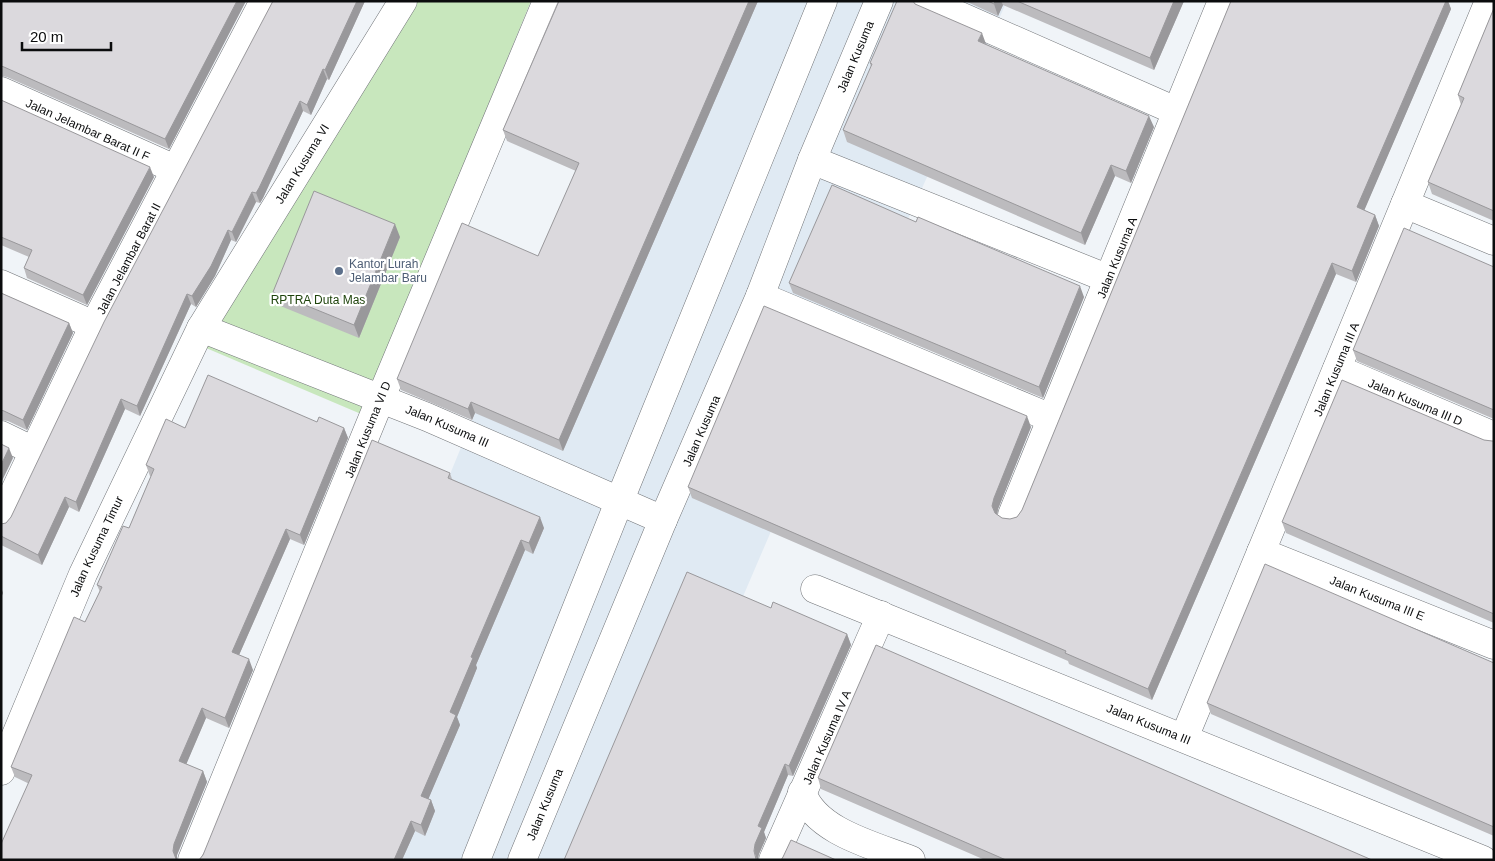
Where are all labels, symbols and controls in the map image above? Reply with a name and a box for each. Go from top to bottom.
street label: Jalan Kusuma [834,18,877,94]
scale bar [22,20,111,52]
text: 20 m [30,28,63,45]
street label: Jalan Jelambar Barat II F [24,96,152,164]
street label: Jalan Kusuma VI [272,122,332,206]
street label: Jalan Jelambar Barat II [94,201,164,317]
street label: Jalan Kusuma A [1094,215,1140,300]
place label: Kantor Lurah Jelambar Baru [349,257,427,285]
marker: Kantor Lurah Jelambar Baru [333,265,345,277]
park label: RPTRA Duta Mas [271,293,365,307]
street label: Jalan Kusuma III A [1311,320,1362,418]
street label: Jalan Kusuma III D [1366,376,1465,429]
street label: Jalan Kusuma VI D [342,379,394,480]
street label: Jalan Kusuma [680,393,723,469]
street label: Jalan Kusuma III [403,402,491,450]
street label: Jalan Kusuma Timur [67,494,126,599]
street label: Jalan Kusuma III E [1328,573,1427,624]
street label: Jalan Kusuma IV A [800,688,854,787]
street label: Jalan Kusuma III [1104,701,1193,748]
street label: Jalan Kusuma [524,766,566,842]

